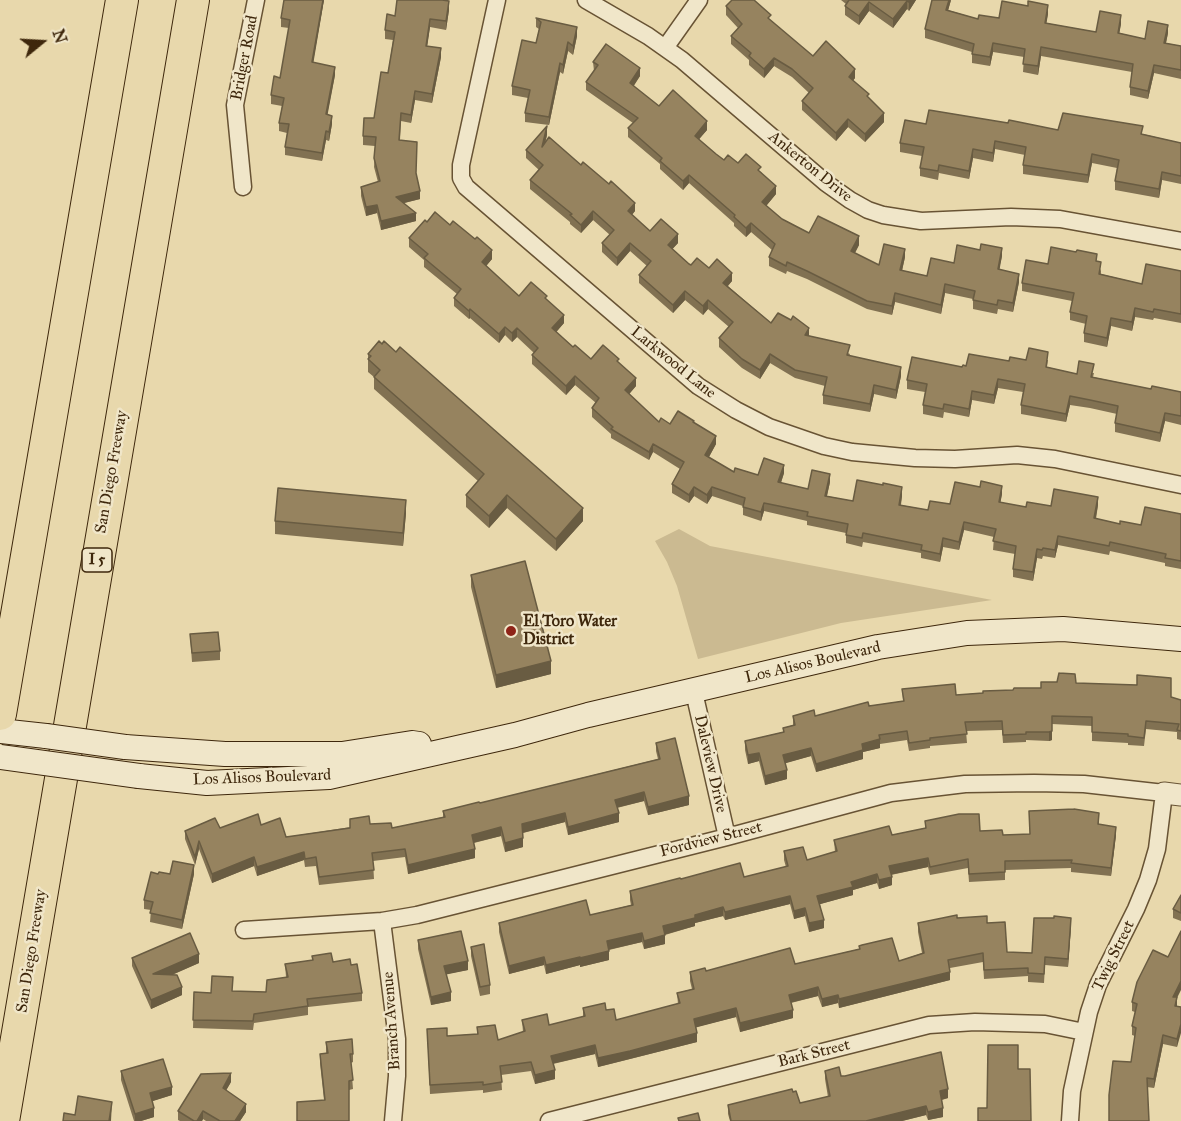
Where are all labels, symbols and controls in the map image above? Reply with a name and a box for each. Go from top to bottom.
north arrow [12,12,72,72]
street label: Bridger Road [227,14,263,102]
text: N [48,27,71,46]
street label: Ankerton Drive [764,127,856,207]
street label: Larkwood Lane [627,323,719,403]
street label: San Diego Freeway [92,409,132,535]
road number: I 5 [82,548,112,572]
place label: El Toro Water District [523,612,617,650]
marker: El Toro Water District [504,624,518,638]
street label: Los Alisos Boulevard [743,638,883,688]
street label: Daleview Drive [689,713,731,815]
street label: Los Alisos Boulevard [192,766,332,790]
street label: Fordview Street [658,818,764,862]
street label: San Diego Freeway [13,888,51,1014]
street label: Twig Street [1089,918,1139,994]
street label: Branch Avenue [379,971,405,1071]
street label: Bark Street [776,1036,852,1072]

